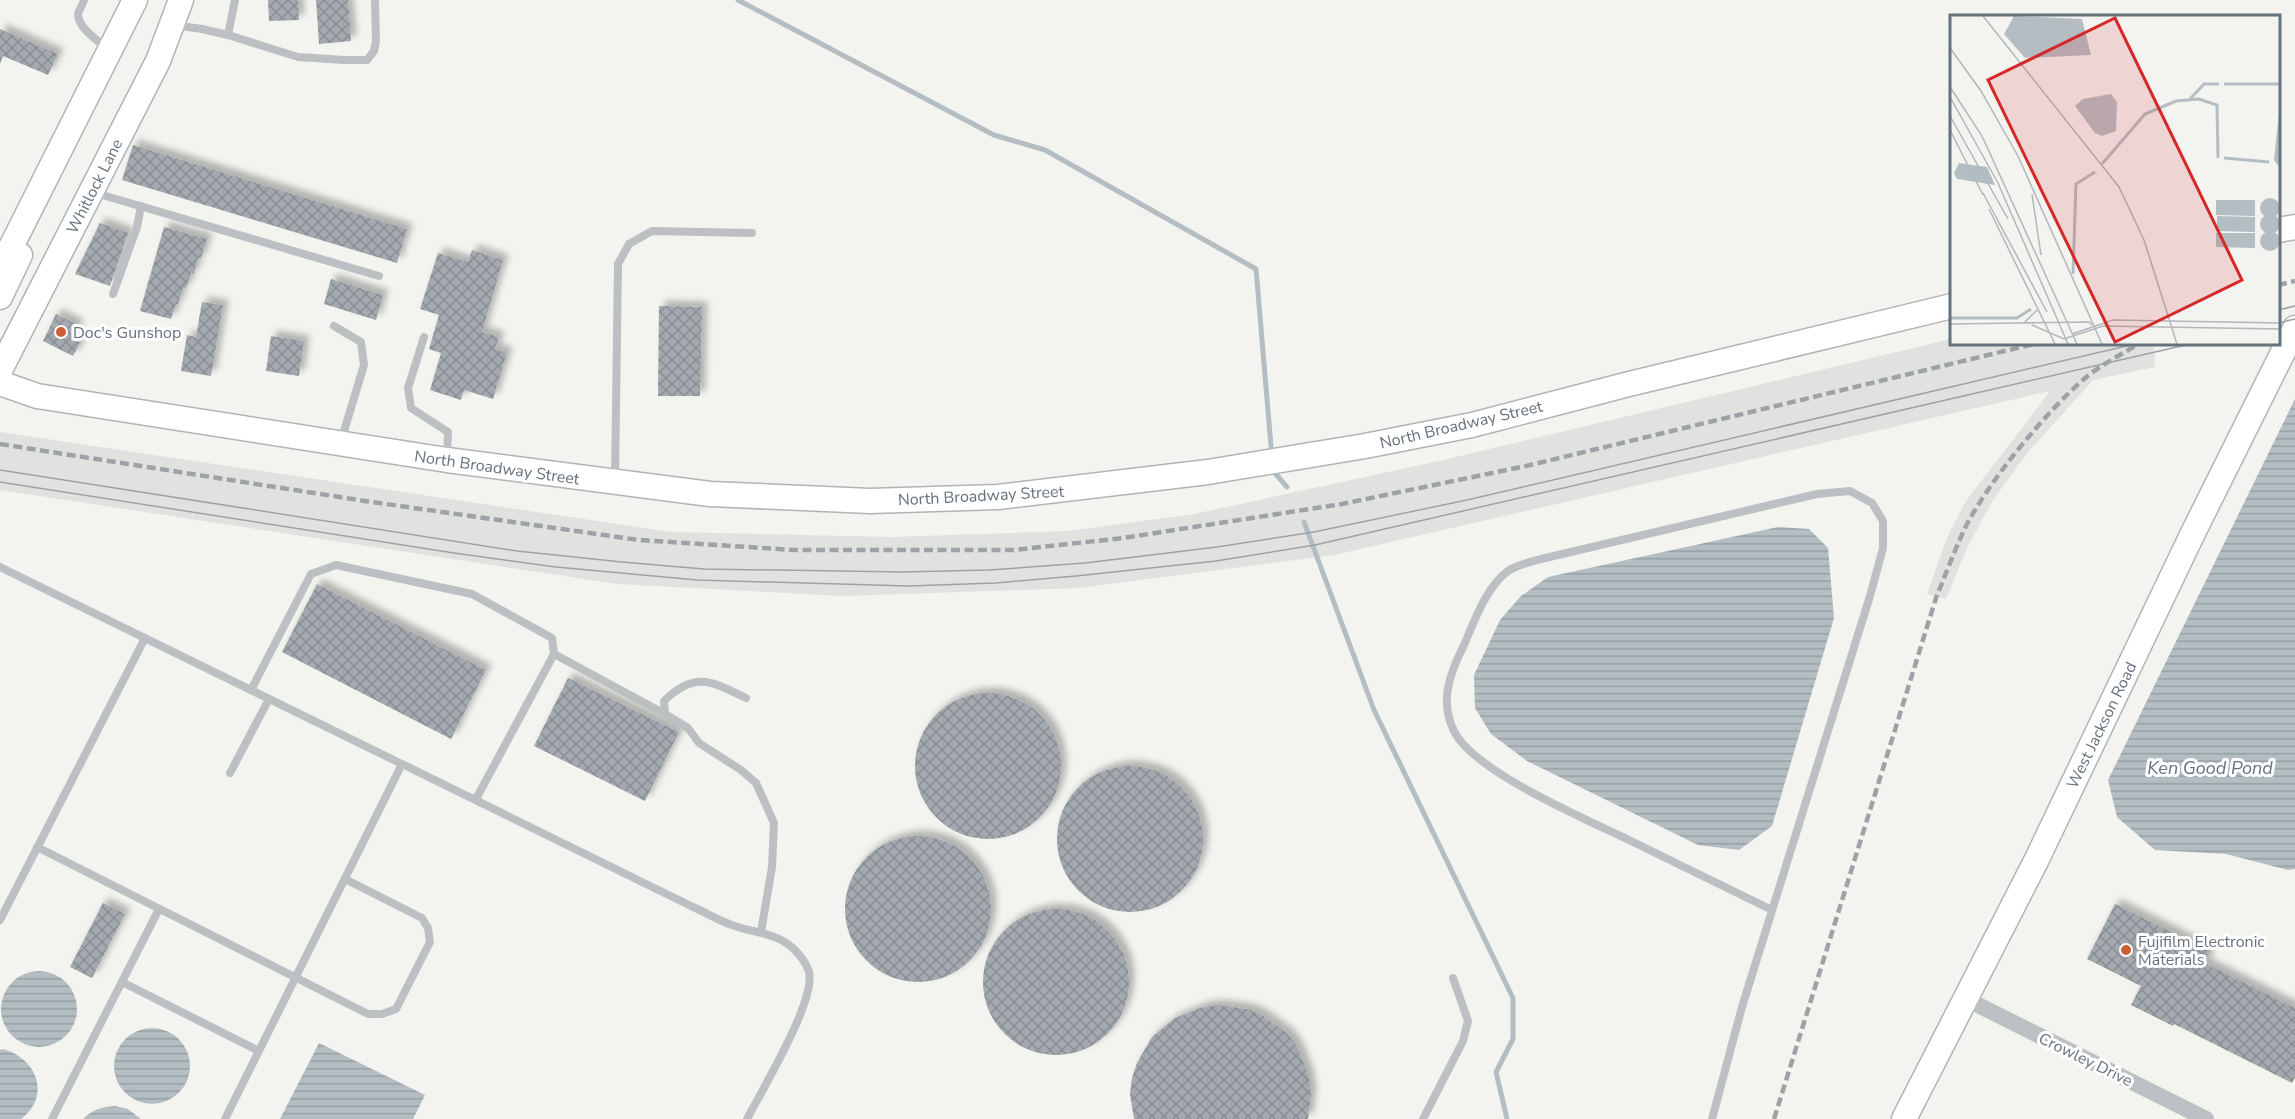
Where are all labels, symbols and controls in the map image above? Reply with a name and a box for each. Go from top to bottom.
inset map [1950,15,2280,345]
street label: Whitlock Lane [62,135,128,238]
place label: Doc's Gunshop [73,322,181,344]
marker: Doc's Gunshop [54,325,68,339]
street label: North Broadway Street [1378,395,1545,454]
street label: North Broadway Street [413,446,581,491]
street label: North Broadway Street [897,481,1065,511]
street label: West Jackson Road [2062,658,2142,792]
water label: Ken Good Pond [2147,756,2273,780]
place label: Fujifilm Electronic Materials [2138,931,2265,971]
marker: Fujifilm Electronic Materials [2119,943,2133,957]
street label: Crowley Drive [2035,1028,2136,1092]

